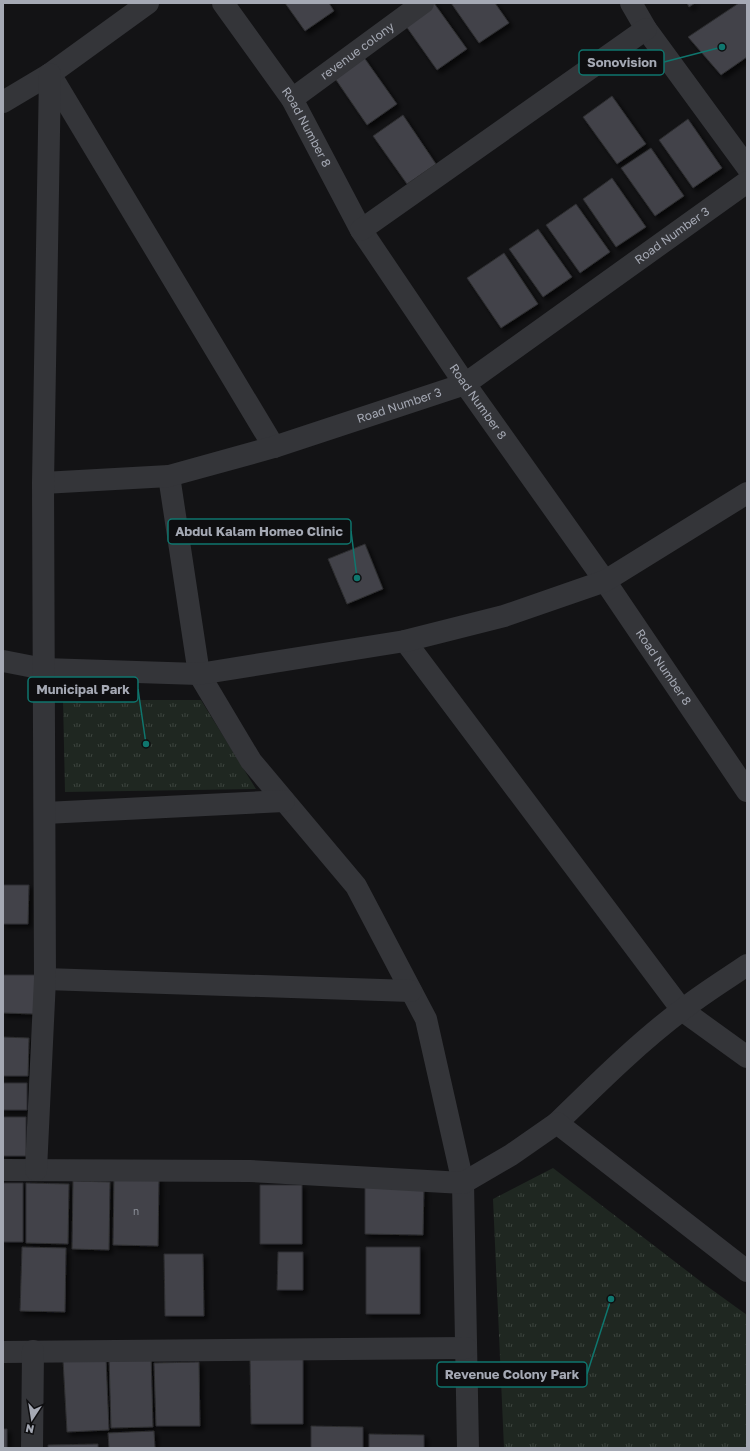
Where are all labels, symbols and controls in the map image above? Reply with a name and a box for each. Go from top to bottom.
street label: revenue colony [317,19,397,83]
callout: Sonovision [579,50,664,75]
text: Sonovision [587,54,657,70]
street label: Road Number 8 [279,84,335,170]
street label: Road Number 3 [631,203,712,267]
street label: Road Number 8 [447,361,510,442]
street label: Road Number 3 [355,384,443,426]
callout: Abdul Kalam Homeo Clinic [168,519,351,544]
text: Abdul Kalam Homeo Clinic [175,523,343,539]
street label: Road Number 8 [633,626,695,708]
callout: Municipal Park [28,677,138,702]
text: Municipal Park [36,681,130,697]
house number: n [133,1205,139,1217]
callout: Revenue Colony Park [437,1362,587,1387]
text: Revenue Colony Park [445,1366,580,1382]
north arrow [12,1399,52,1439]
text: N [24,1422,35,1436]

